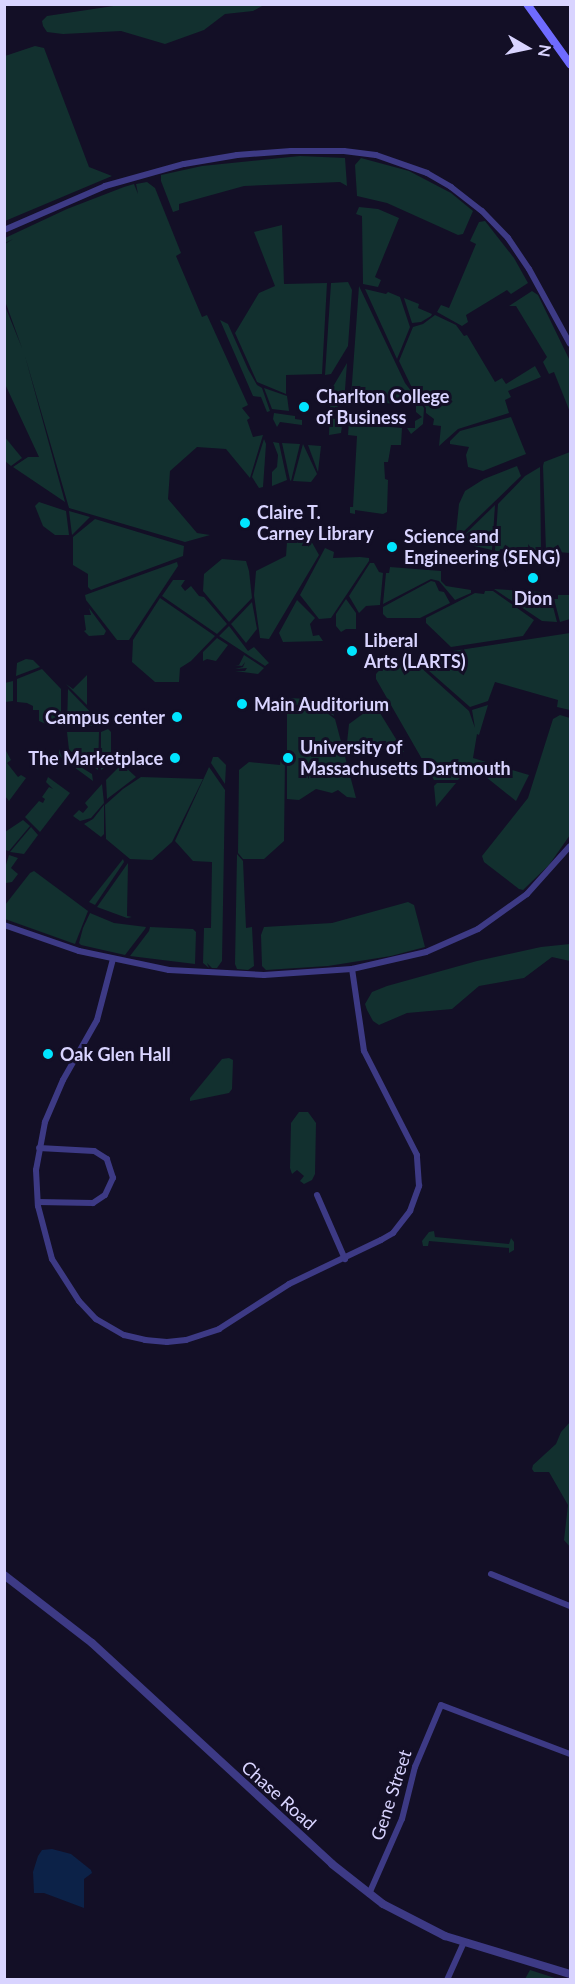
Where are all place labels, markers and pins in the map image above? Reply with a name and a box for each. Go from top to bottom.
place label: Charlton College of Business [316,386,449,428]
marker: Charlton College of Business [297,400,311,414]
place label: Claire T. Carney Library [257,502,374,544]
marker: Claire T. Carney Library [238,516,252,530]
place label: Science and Engineering (SENG) [404,526,560,568]
marker: Science and Engineering (SENG) [385,540,399,554]
marker: Dion [526,571,540,585]
place label: Dion [514,587,552,609]
place label: Liberal Arts (LARTS) [364,630,466,672]
marker: Liberal Arts (LARTS) [345,644,359,658]
place label: Main Auditorium [254,693,390,715]
marker: Main Auditorium [235,697,249,711]
place label: Campus center [45,706,165,728]
marker: Campus center [170,710,184,724]
place label: University of Massachusetts Dartmouth [300,737,511,780]
place label: The Marketplace [28,747,163,769]
marker: The Marketplace [168,751,182,765]
marker: University of Massachusetts Dartmouth [281,751,295,765]
place label: Oak Glen Hall [60,1043,171,1065]
marker: Oak Glen Hall [41,1047,55,1061]

